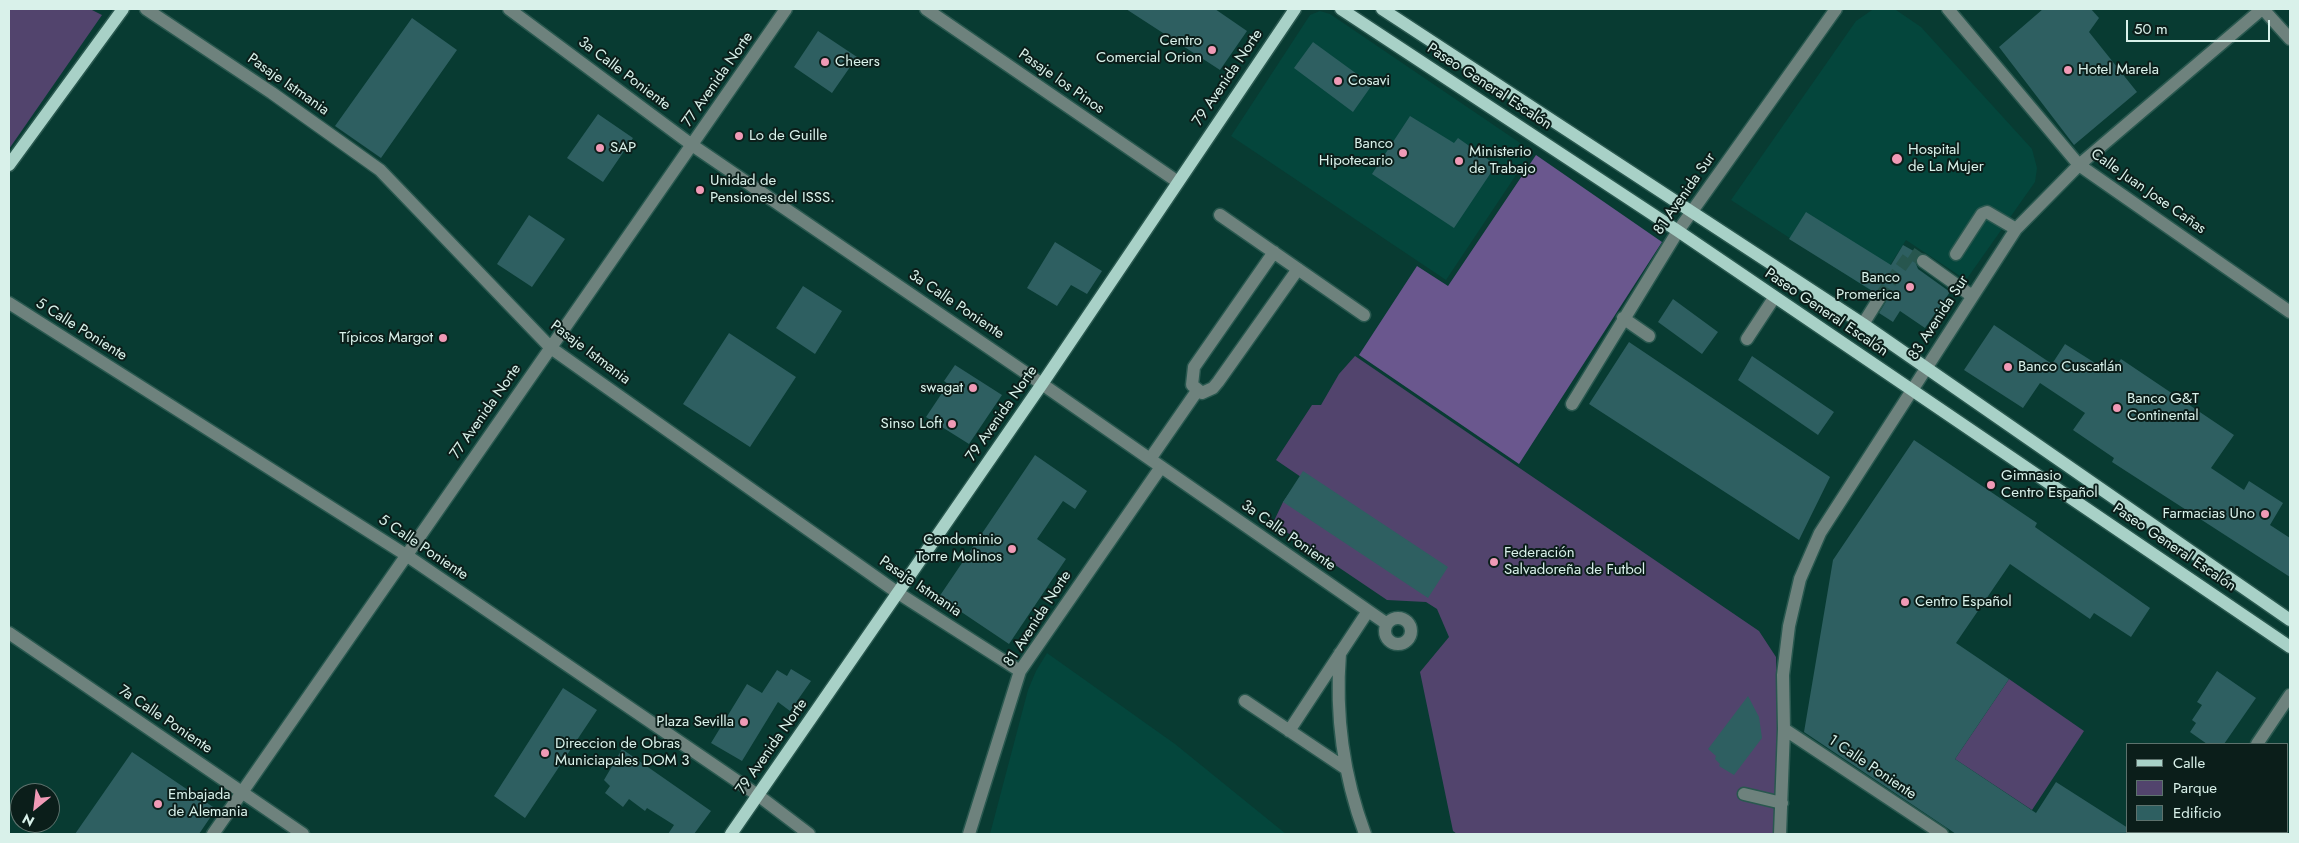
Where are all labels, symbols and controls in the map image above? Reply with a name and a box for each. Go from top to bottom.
scale bar [2129,10,2273,42]
text: 50 m [2134,18,2168,40]
street label: 79 Avenida Norte [1189,26,1267,130]
street label: 77 Avenida Norte [679,29,757,131]
place label: Centro Comercial Orion [1096,32,1202,67]
street label: 3a Calle Poniente [574,33,674,115]
street label: Paseo General Escalón [1423,40,1555,134]
marker: Centro Comercial Orion [1206,44,1218,56]
street label: Pasaje los Pinos [1015,46,1107,118]
street label: Pasaje Istmania [244,50,332,120]
place label: Cheers [835,53,880,71]
marker: Cheers [819,56,831,68]
place label: Hotel Marela [2078,61,2159,79]
marker: Hotel Marela [2062,64,2074,76]
place label: Cosavi [1348,72,1390,90]
marker: Cosavi [1332,75,1344,87]
place label: Lo de Guille [749,127,827,145]
marker: Lo de Guille [733,130,745,142]
place label: Banco Hipotecario [1319,135,1393,170]
place label: SAP [610,139,636,157]
place label: Hospital de La Mujer [1908,141,1984,176]
marker: SAP [594,142,606,154]
place label: Ministerio de Trabajo [1469,143,1536,178]
street label: Calle Juan Jose Cañas [2087,146,2209,238]
marker: Banco Hipotecario [1397,147,1409,159]
street label: 81 Avenida Sur [1650,150,1720,238]
marker: Hospital de La Mujer [1890,152,1904,166]
marker: Ministerio de Trabajo [1453,155,1465,167]
place label: Unidad de Pensiones del ISSS. [710,172,835,207]
marker: Unidad de Pensiones del ISSS. [694,184,706,196]
street label: Paseo General Escalón [1761,265,1891,361]
street label: 3a Calle Poniente [905,266,1007,344]
place label: Banco Promerica [1836,269,1900,304]
street label: 83 Avenida Sur [1905,272,1973,364]
marker: Banco Promerica [1904,281,1916,293]
street label: 5 Calle Poniente [32,295,130,365]
street label: Pasaje Istmania [546,317,634,389]
place label: Típicos Margot [339,329,433,347]
marker: Típicos Margot [437,332,449,344]
place label: Banco Cuscatlán [2018,358,2122,376]
street label: 77 Avenida Norte [447,361,525,463]
marker: Banco Cuscatlán [2002,361,2014,373]
street label: 79 Avenida Norte [962,363,1042,465]
place label: swagat [920,379,963,397]
marker: swagat [967,382,979,394]
place label: Banco G&T Continental [2127,390,2199,425]
marker: Banco G&T Continental [2111,402,2123,414]
place label: Sinso Loft [880,415,942,433]
marker: Sinso Loft [946,418,958,430]
place label: Gimnasio Centro Español [2001,467,2098,502]
marker: Gimnasio Centro Español [1985,479,1997,491]
street label: 3a Calle Poniente [1237,497,1339,575]
street label: Paseo General Escalón [2109,500,2239,596]
place label: Farmacias Uno [2162,505,2255,523]
marker: Farmacias Uno [2259,508,2271,520]
street label: 5 Calle Poniente [375,511,471,585]
place label: Condominio Torre Molinos [916,531,1002,566]
marker: Condominio Torre Molinos [1006,543,1018,555]
place label: Federación Salvadoreña de Futbol [1504,544,1645,579]
street label: Pasaje Istmania [875,553,965,621]
marker: Federación Salvadoreña de Futbol [1488,556,1500,568]
street label: 81 Avenida Norte [1000,568,1076,670]
place label: Centro Español [1915,593,2012,611]
marker: Centro Español [1899,596,1911,608]
street label: 7a Calle Poniente [115,682,215,758]
street label: 79 Avenida Norte [732,696,812,798]
place label: Plaza Sevilla [656,713,734,731]
marker: Plaza Sevilla [738,716,750,728]
street label: 1 Calle Poniente [1824,732,1920,804]
place label: Direccion de Obras Municiapales DOM 3 [555,735,689,770]
legend [2126,743,2289,833]
marker: Direccion de Obras Municiapales DOM 3 [539,747,551,759]
text: Calle [2173,752,2205,774]
text: Parque [2173,777,2217,799]
north arrow [10,783,60,833]
place label: Embajada de Alemania [168,786,248,821]
marker: Embajada de Alemania [152,798,164,810]
text: Edificio [2173,802,2221,824]
text: N [18,809,38,832]

